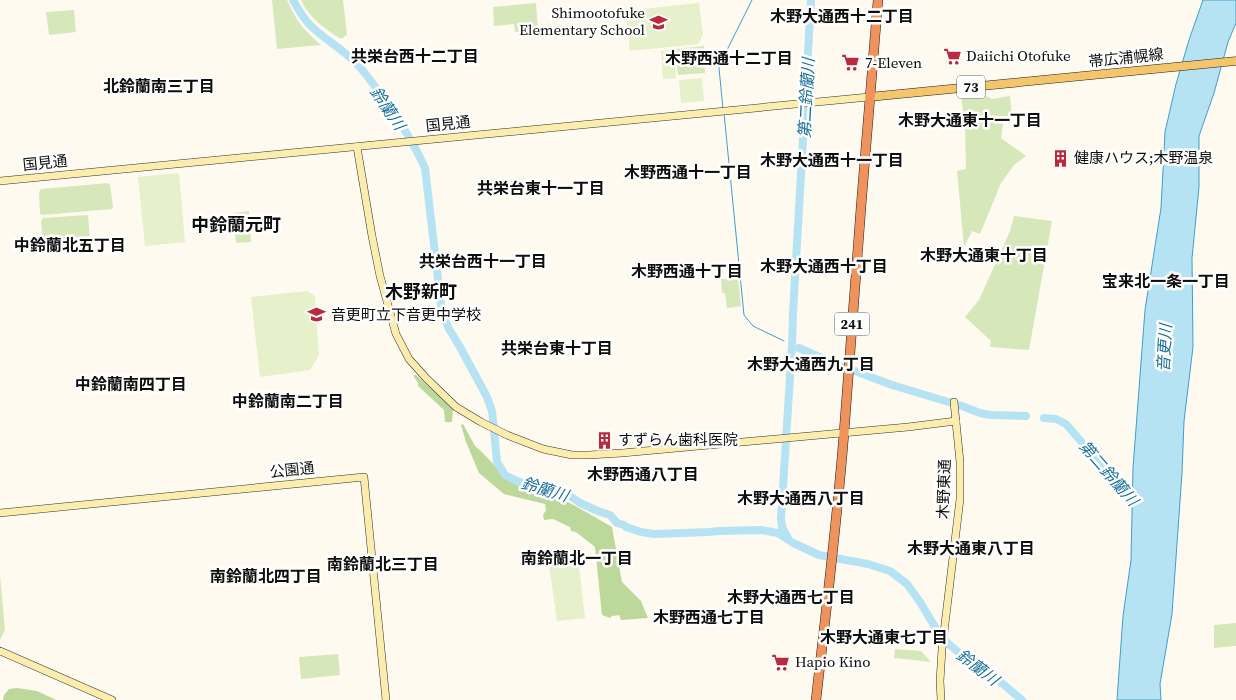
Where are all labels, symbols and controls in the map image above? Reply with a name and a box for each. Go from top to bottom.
place label: Shimootofuke Elementary School [519,2,646,40]
district label: 木野大通西十二丁目 [770,5,914,27]
school or university icon: Shimootofuke Elementary School [649,12,669,32]
street label: 帯広浦幌線 [1088,43,1164,72]
district label: 共栄台西十二丁目 [351,45,479,67]
place label: Daiichi Otofuke [966,45,1071,66]
supermarket icon: Daiichi Otofuke [942,46,962,66]
district label: 木野西通十二丁目 [665,47,793,69]
place label: 7-Eleven [865,52,922,73]
supermarket icon: 7-Eleven [841,53,861,73]
water label: 第二鈴蘭川 [793,55,819,139]
district label: 北鈴蘭南三丁目 [103,75,215,97]
road number: 73 [957,75,985,98]
water label: 鈴蘭川 [365,82,412,136]
district label: 木野大通東十一丁目 [898,109,1042,131]
street label: 国見通 [424,111,471,136]
place label: 健康ハウス;木野温泉 [1074,147,1214,168]
building icon: 健康ハウス;木野温泉 [1050,148,1070,168]
district label: 木野大通西十一丁目 [760,149,904,171]
street label: 国見通 [21,150,68,175]
district label: 木野西通十一丁目 [624,161,752,183]
district label: 共栄台東十一丁目 [477,177,605,199]
district label: 中鈴蘭元町 [191,212,281,237]
district label: 中鈴蘭北五丁目 [14,234,126,256]
district label: 木野大通東十丁目 [920,244,1048,266]
district label: 共栄台西十一丁目 [419,250,547,272]
district label: 木野大通西十丁目 [760,255,888,277]
district label: 木野西通十丁目 [631,260,743,282]
district label: 宝来北一条一丁目 [1102,270,1230,292]
district label: 木野新町 [385,279,457,304]
place label: 音更町立下音更中学校 [331,304,481,325]
school or university icon: 音更町立下音更中学校 [307,305,327,325]
road number: 241 [834,312,870,336]
water label: 音更川 [1152,321,1176,373]
district label: 共栄台東十丁目 [501,337,613,359]
district label: 木野大通西九丁目 [747,353,875,375]
district label: 中鈴蘭南四丁目 [75,373,187,395]
district label: 中鈴蘭南二丁目 [232,390,344,412]
place label: すずらん歯科医院 [618,429,738,450]
building icon: すずらん歯科医院 [594,430,614,450]
water label: 第二鈴蘭川 [1074,436,1145,512]
street label: 公園通 [268,457,315,482]
street label: 木野東通 [932,459,955,519]
district label: 木野西通八丁目 [587,463,699,485]
water label: 鈴蘭川 [519,471,573,507]
district label: 木野大通西八丁目 [737,487,865,509]
district label: 木野大通東八丁目 [907,537,1035,559]
district label: 南鈴蘭北一丁目 [521,547,633,569]
district label: 南鈴蘭北三丁目 [327,553,439,575]
district label: 南鈴蘭北四丁目 [210,565,322,587]
district label: 木野大通西七丁目 [727,586,855,608]
district label: 木野西通七丁目 [653,606,765,628]
district label: 木野大通東七丁目 [820,626,948,648]
water label: 鈴蘭川 [952,644,1005,691]
place label: Hapio Kino [795,651,871,672]
supermarket icon: Hapio Kino [771,652,791,672]

